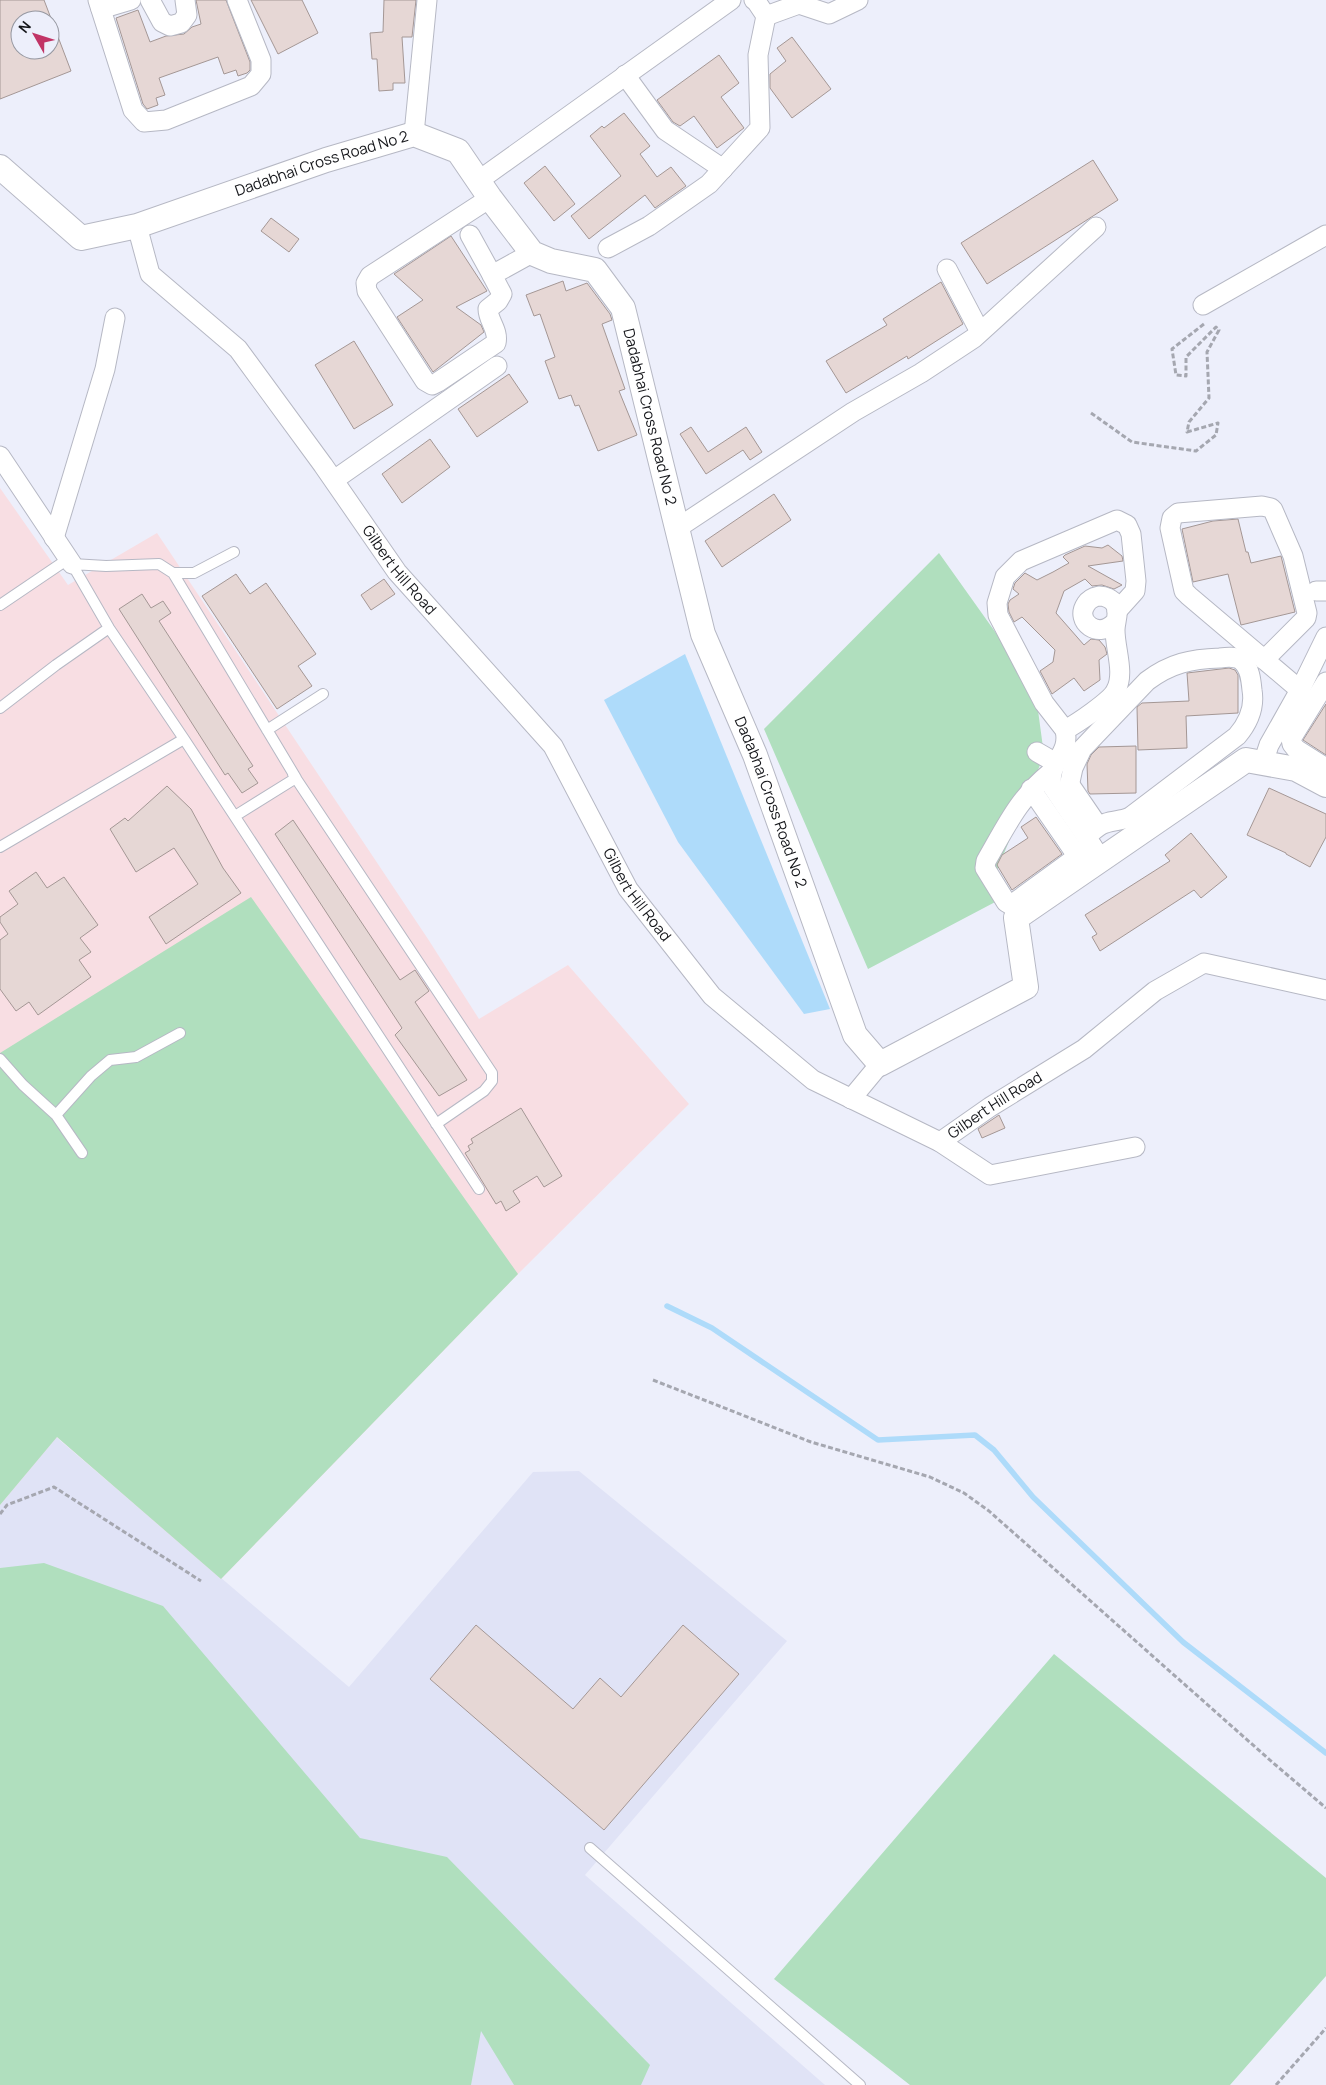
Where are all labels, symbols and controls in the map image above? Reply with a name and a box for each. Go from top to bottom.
north arrow [10,10,60,60]
text: N [14,17,35,36]
street label: Dadabhai Cross Road No 2 [232,125,411,201]
street label: Dadabhai Cross Road No 2 [618,326,682,507]
street label: Gilbert Hill Road [358,521,441,619]
street label: Dadabhai Cross Road No 2 [730,713,813,891]
street label: Gilbert Hill Road [598,844,676,946]
street label: Gilbert Hill Road [943,1066,1046,1144]

